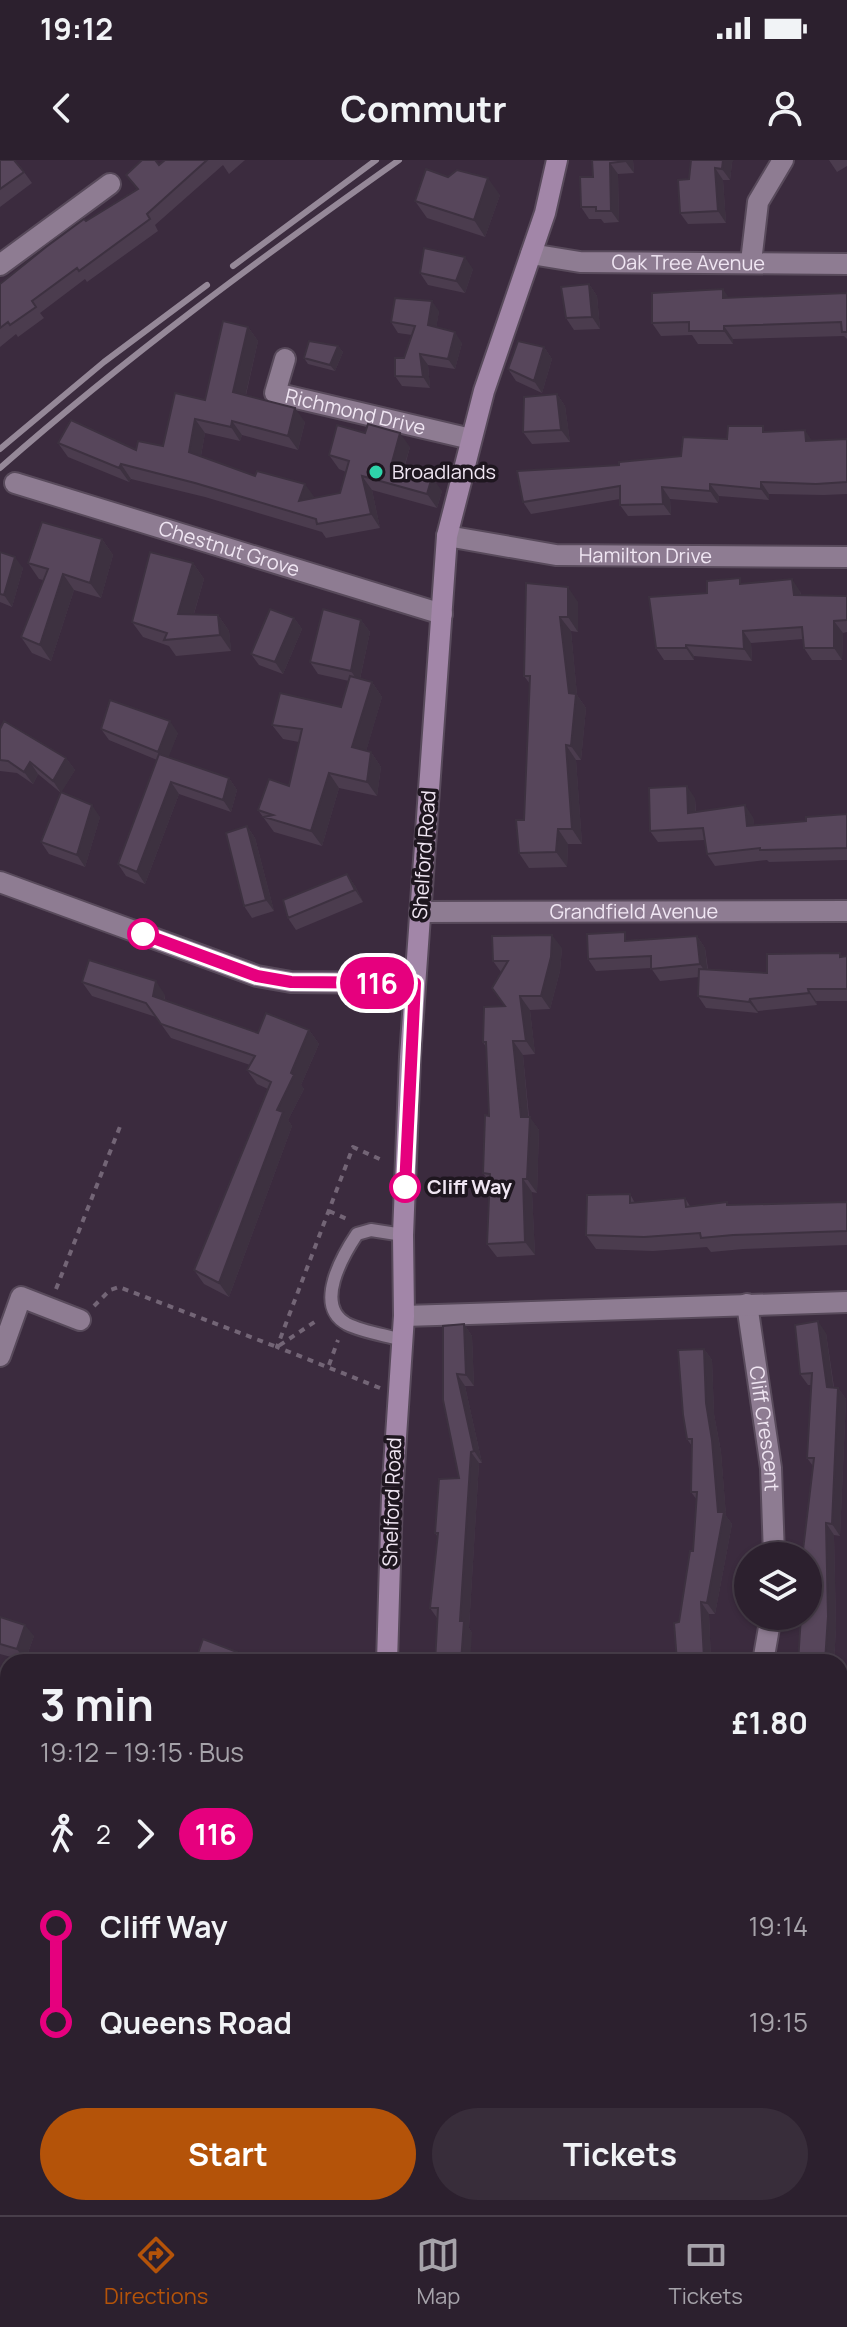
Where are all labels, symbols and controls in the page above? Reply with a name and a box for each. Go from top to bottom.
text: 19:12 [40,8,113,49]
text: Commutr [340,84,507,133]
icon: back [40,86,84,130]
icon: person [763,86,807,130]
street label: Oak Tree Avenue [612,248,765,276]
street label: Richmond Drive [283,382,428,441]
place label: Broadlands [392,458,496,485]
marker: Broadlands [367,463,385,481]
street label: Chestnut Grove [155,514,303,583]
street label: Hamilton Drive [579,541,712,569]
street label: Shelford Road [406,790,441,920]
street label: Grandfield Avenue [550,897,718,925]
unlabelled marker [128,919,158,949]
line badge: 116 [331,957,423,1009]
text: 116 [356,964,398,1002]
marker: Cliff Way [390,1172,420,1202]
place label: Cliff Way [427,1173,513,1200]
street label: Cliff Crescent [743,1364,786,1492]
street label: Shelford Road [376,1437,407,1567]
map controls [734,1542,822,1630]
button: layers [734,1542,822,1630]
text: 3 min [40,1674,154,1734]
text: £1.80 [732,1702,808,1743]
text: 19:12 – 19:15 · Bus [40,1734,244,1770]
icon: walk [40,1812,84,1856]
icon: forward [123,1812,167,1856]
text: 116 [195,1815,237,1853]
text: 2 [96,1816,111,1852]
text: Cliff Way [100,1906,228,1947]
text: 19:14 [748,1908,808,1944]
text: Queens Road [100,2002,292,2043]
text: 19:15 [749,2004,808,2040]
button: Start [40,2108,416,2200]
button: Tickets [432,2108,808,2200]
tab: Directions [104,2233,208,2311]
tab: Map [416,2233,460,2311]
tab: Tickets [669,2233,743,2311]

